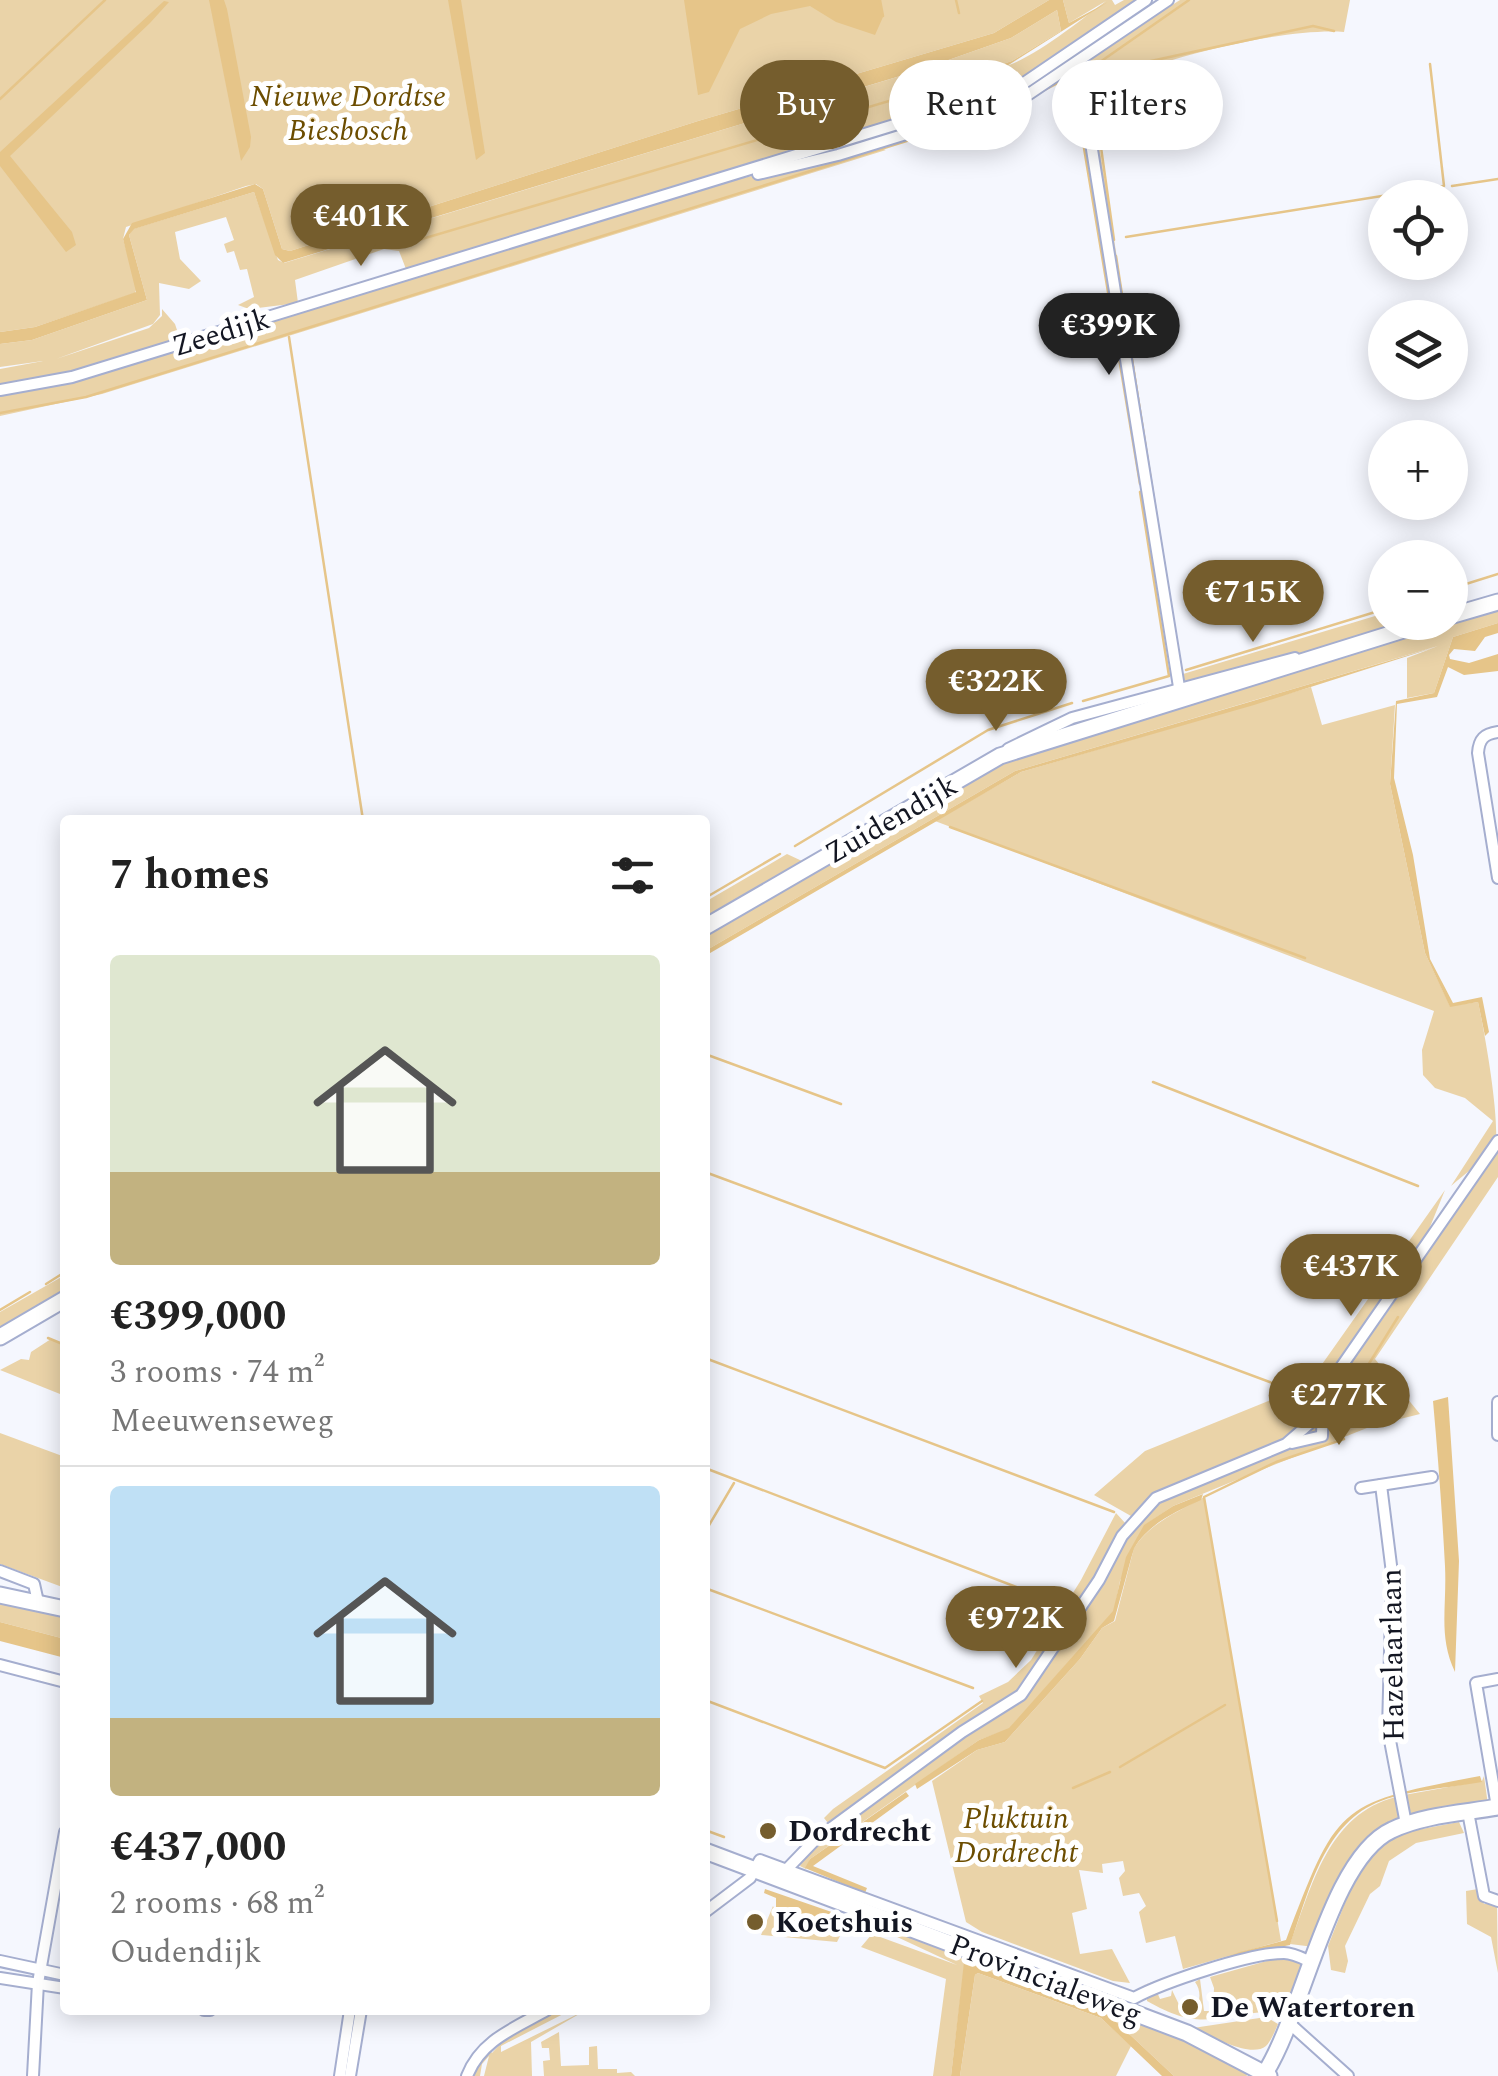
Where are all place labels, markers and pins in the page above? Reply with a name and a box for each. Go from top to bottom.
pin: €401K [291,184,431,269]
pin: €399K [1039,293,1179,378]
pin: €715K [1183,560,1323,645]
pin: €322K [926,649,1066,734]
pin: €437K [1281,1234,1421,1319]
pin: €277K [1269,1363,1409,1448]
pin: €972K [946,1586,1086,1671]
place label: Dordrecht [788,1809,931,1855]
marker: Dordrecht [757,1820,779,1842]
place label: Koetshuis [775,1900,913,1946]
marker: Koetshuis [744,1911,766,1933]
place label: De Watertoren [1210,1985,1415,2031]
marker: De Watertoren [1179,1996,1201,2018]

